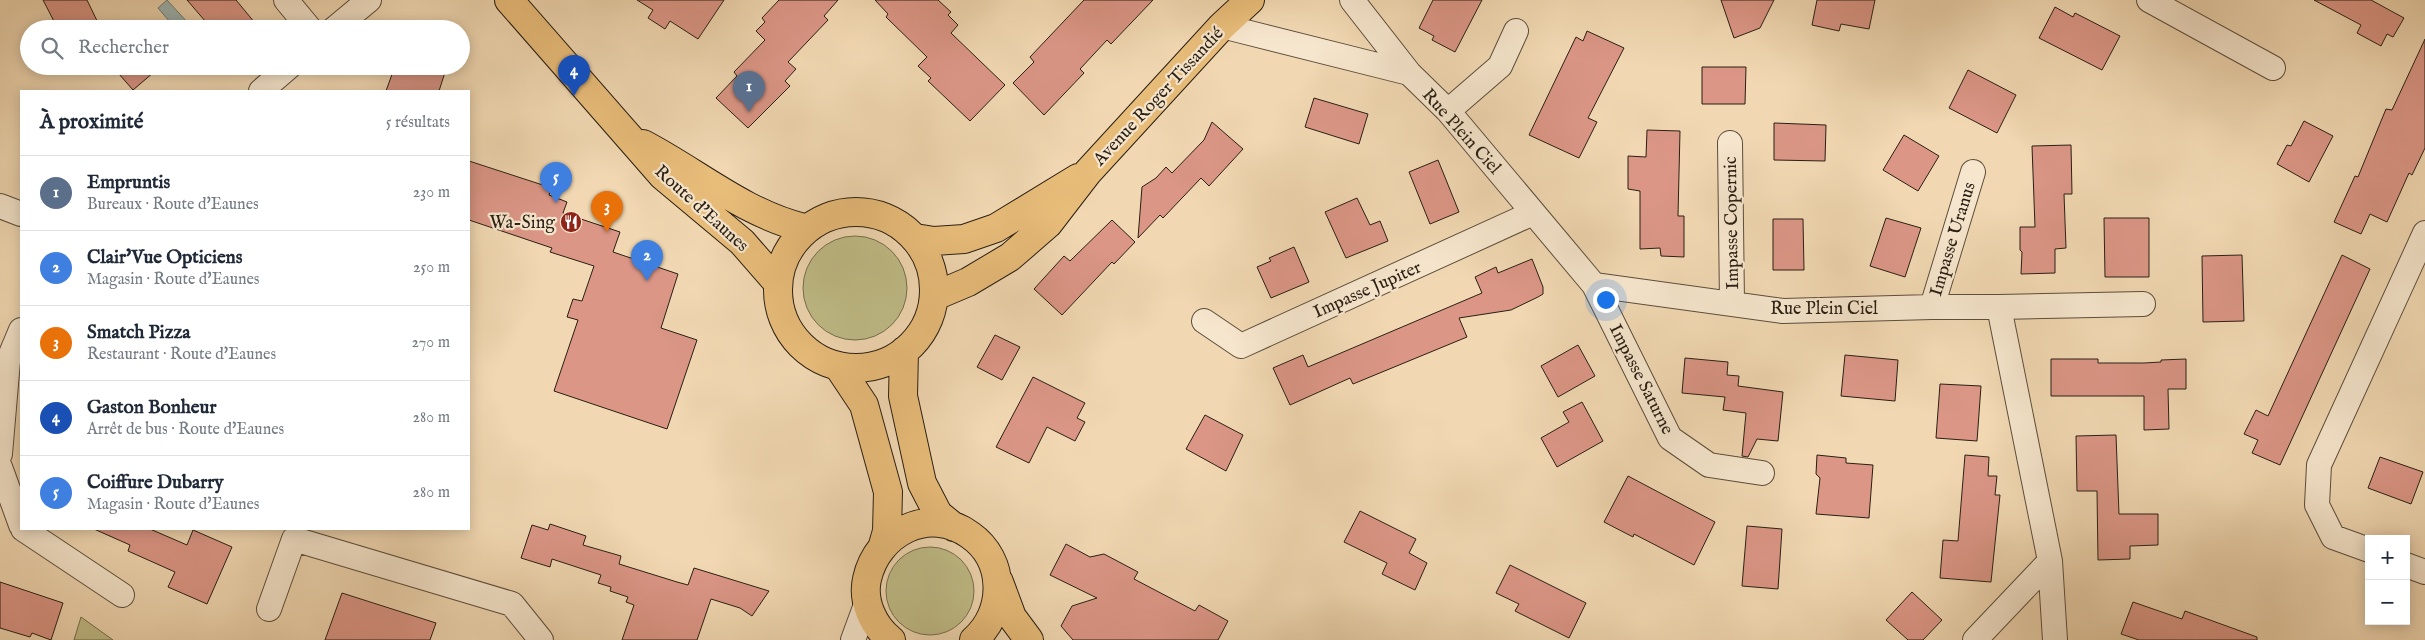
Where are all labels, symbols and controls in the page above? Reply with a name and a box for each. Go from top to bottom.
search box [20,20,470,75]
street label: Avenue Roger Tissandié [1088,23,1229,172]
icon: search [38,34,66,62]
text: Rechercher [78,36,169,60]
pin: 4 [558,55,590,96]
pin: 1 [733,71,765,112]
street label: Rue Plein Ciel [1416,84,1506,180]
text: À proximité [40,109,143,136]
text: 5 résultats [386,113,450,133]
street label: Impasse Copernic [1720,156,1745,290]
street label: Route d'Eaunes [649,161,753,258]
pin: 5 [540,162,572,203]
text: Empruntis [87,171,170,195]
street label: Impasse Uranus [1925,179,1982,299]
text: 1 [53,183,59,203]
text: 230 m [413,183,450,203]
pin: 3 [591,191,623,232]
text: Bureaux · Route d'Eaunes [87,195,259,215]
restaurant icon: Wa-Sing [559,210,583,234]
place label: Wa-Sing [489,212,555,235]
pin: 2 [631,240,663,281]
text: Clair'Vue Opticiens [87,246,242,270]
street label: Impasse Jupiter [1310,256,1426,324]
text: 2 [52,258,60,278]
text: 250 m [413,258,450,278]
text: Magasin · Route d'Eaunes [87,270,259,290]
your location [1593,287,1619,313]
street label: Rue Plein Ciel [1770,298,1878,321]
text: Smatch Pizza [87,321,190,345]
street label: Impasse Saturne [1603,321,1678,439]
text: 3 [53,333,59,353]
text: 270 m [411,333,450,353]
text: Restaurant · Route d'Eaunes [87,345,276,365]
text: Gaston Bonheur [87,396,216,420]
text: 4 [52,408,60,428]
text: 280 m [413,408,450,428]
text: Arrêt de bus · Route d'Eaunes [87,420,284,440]
text: Coiffure Dubarry [87,471,224,495]
text: 5 [53,483,59,503]
text: 280 m [413,483,450,503]
text: Magasin · Route d'Eaunes [87,495,259,515]
map controls [2365,535,2410,625]
button: + [2365,535,2410,580]
button: − [2365,580,2410,625]

